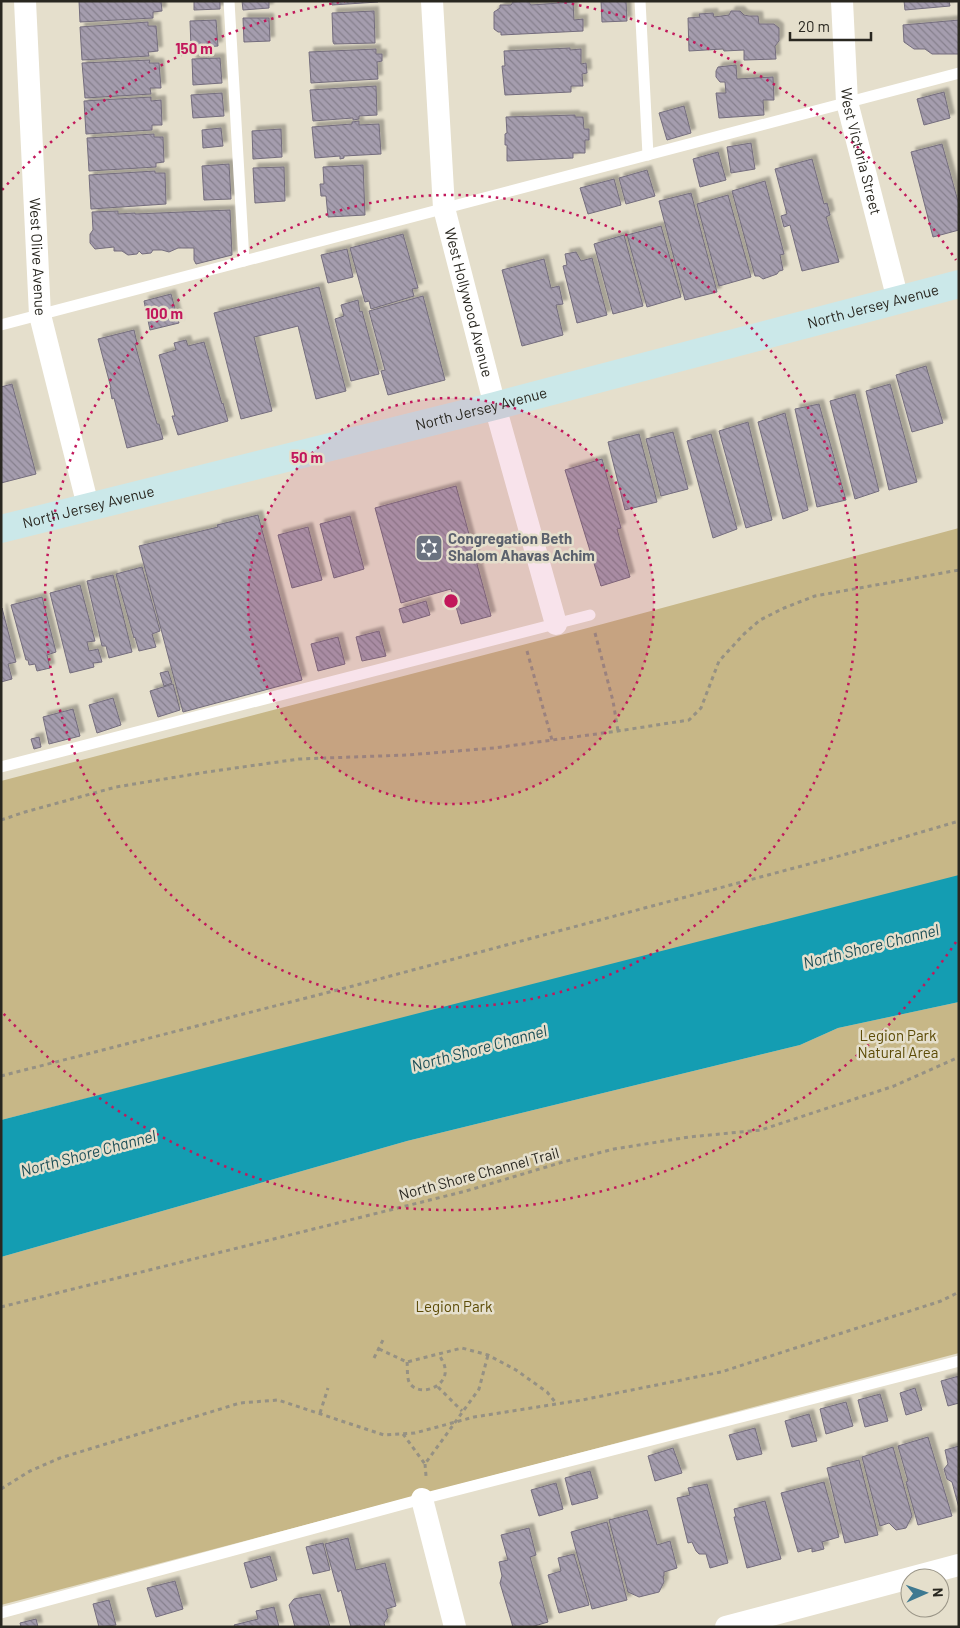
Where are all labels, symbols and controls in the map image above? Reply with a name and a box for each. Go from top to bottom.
scale bar [790,10,871,42]
text: 20 m [798,17,830,35]
text: 150 m [175,39,213,57]
street label: West Victoria Street [838,87,886,217]
street label: West Olive Avenue [26,197,50,316]
street label: West Hollywood Avenue [441,226,497,379]
street label: North Jersey Avenue [805,280,941,332]
text: 100 m [145,304,183,322]
street label: North Jersey Avenue [413,383,549,434]
text: 50 m [291,448,323,466]
street label: North Jersey Avenue [20,481,156,531]
place label: Congregation Beth Shalom Ahavas Achim [448,529,595,564]
synagogue icon: Congregation Beth Shalom Ahavas Achim [414,533,444,563]
centre of rings [442,592,460,610]
water label: North Shore Channel [801,919,941,972]
water label: North Shore Channel [409,1020,549,1075]
park label: Legion Park Natural Area [858,1026,938,1061]
water label: North Shore Channel [18,1125,158,1180]
street label: North Shore Channel Trail [397,1143,561,1203]
park label: Legion Park [415,1297,493,1315]
north arrow [900,1568,950,1618]
text: N [930,1588,947,1597]

